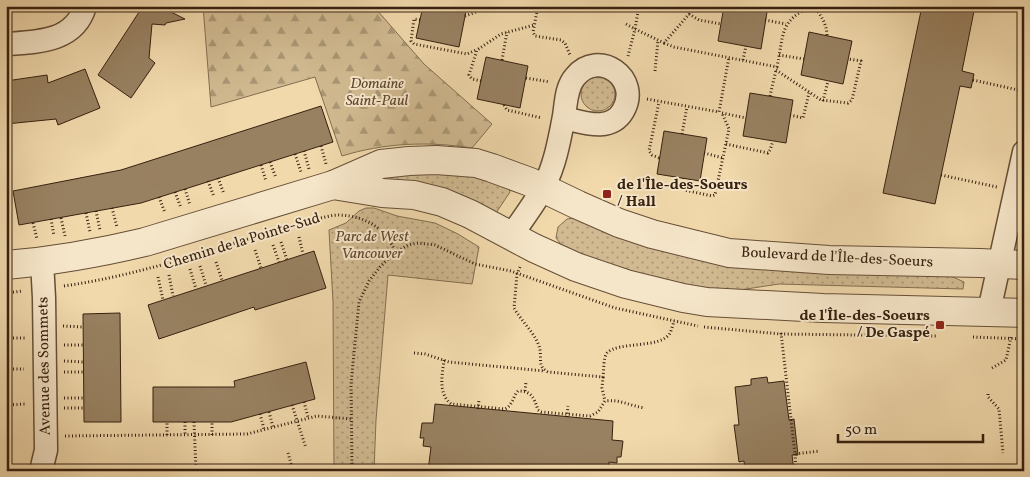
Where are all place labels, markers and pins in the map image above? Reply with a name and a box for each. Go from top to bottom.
place label: de l'Île-des-Soeurs / Hall [617,175,748,213]
marker: de l'Île-des-Soeurs / Hall [601,188,613,200]
place label: de l'Île-des-Soeurs / De Gaspé [799,306,930,344]
marker: de l'Île-des-Soeurs / De Gaspé [934,319,946,331]

